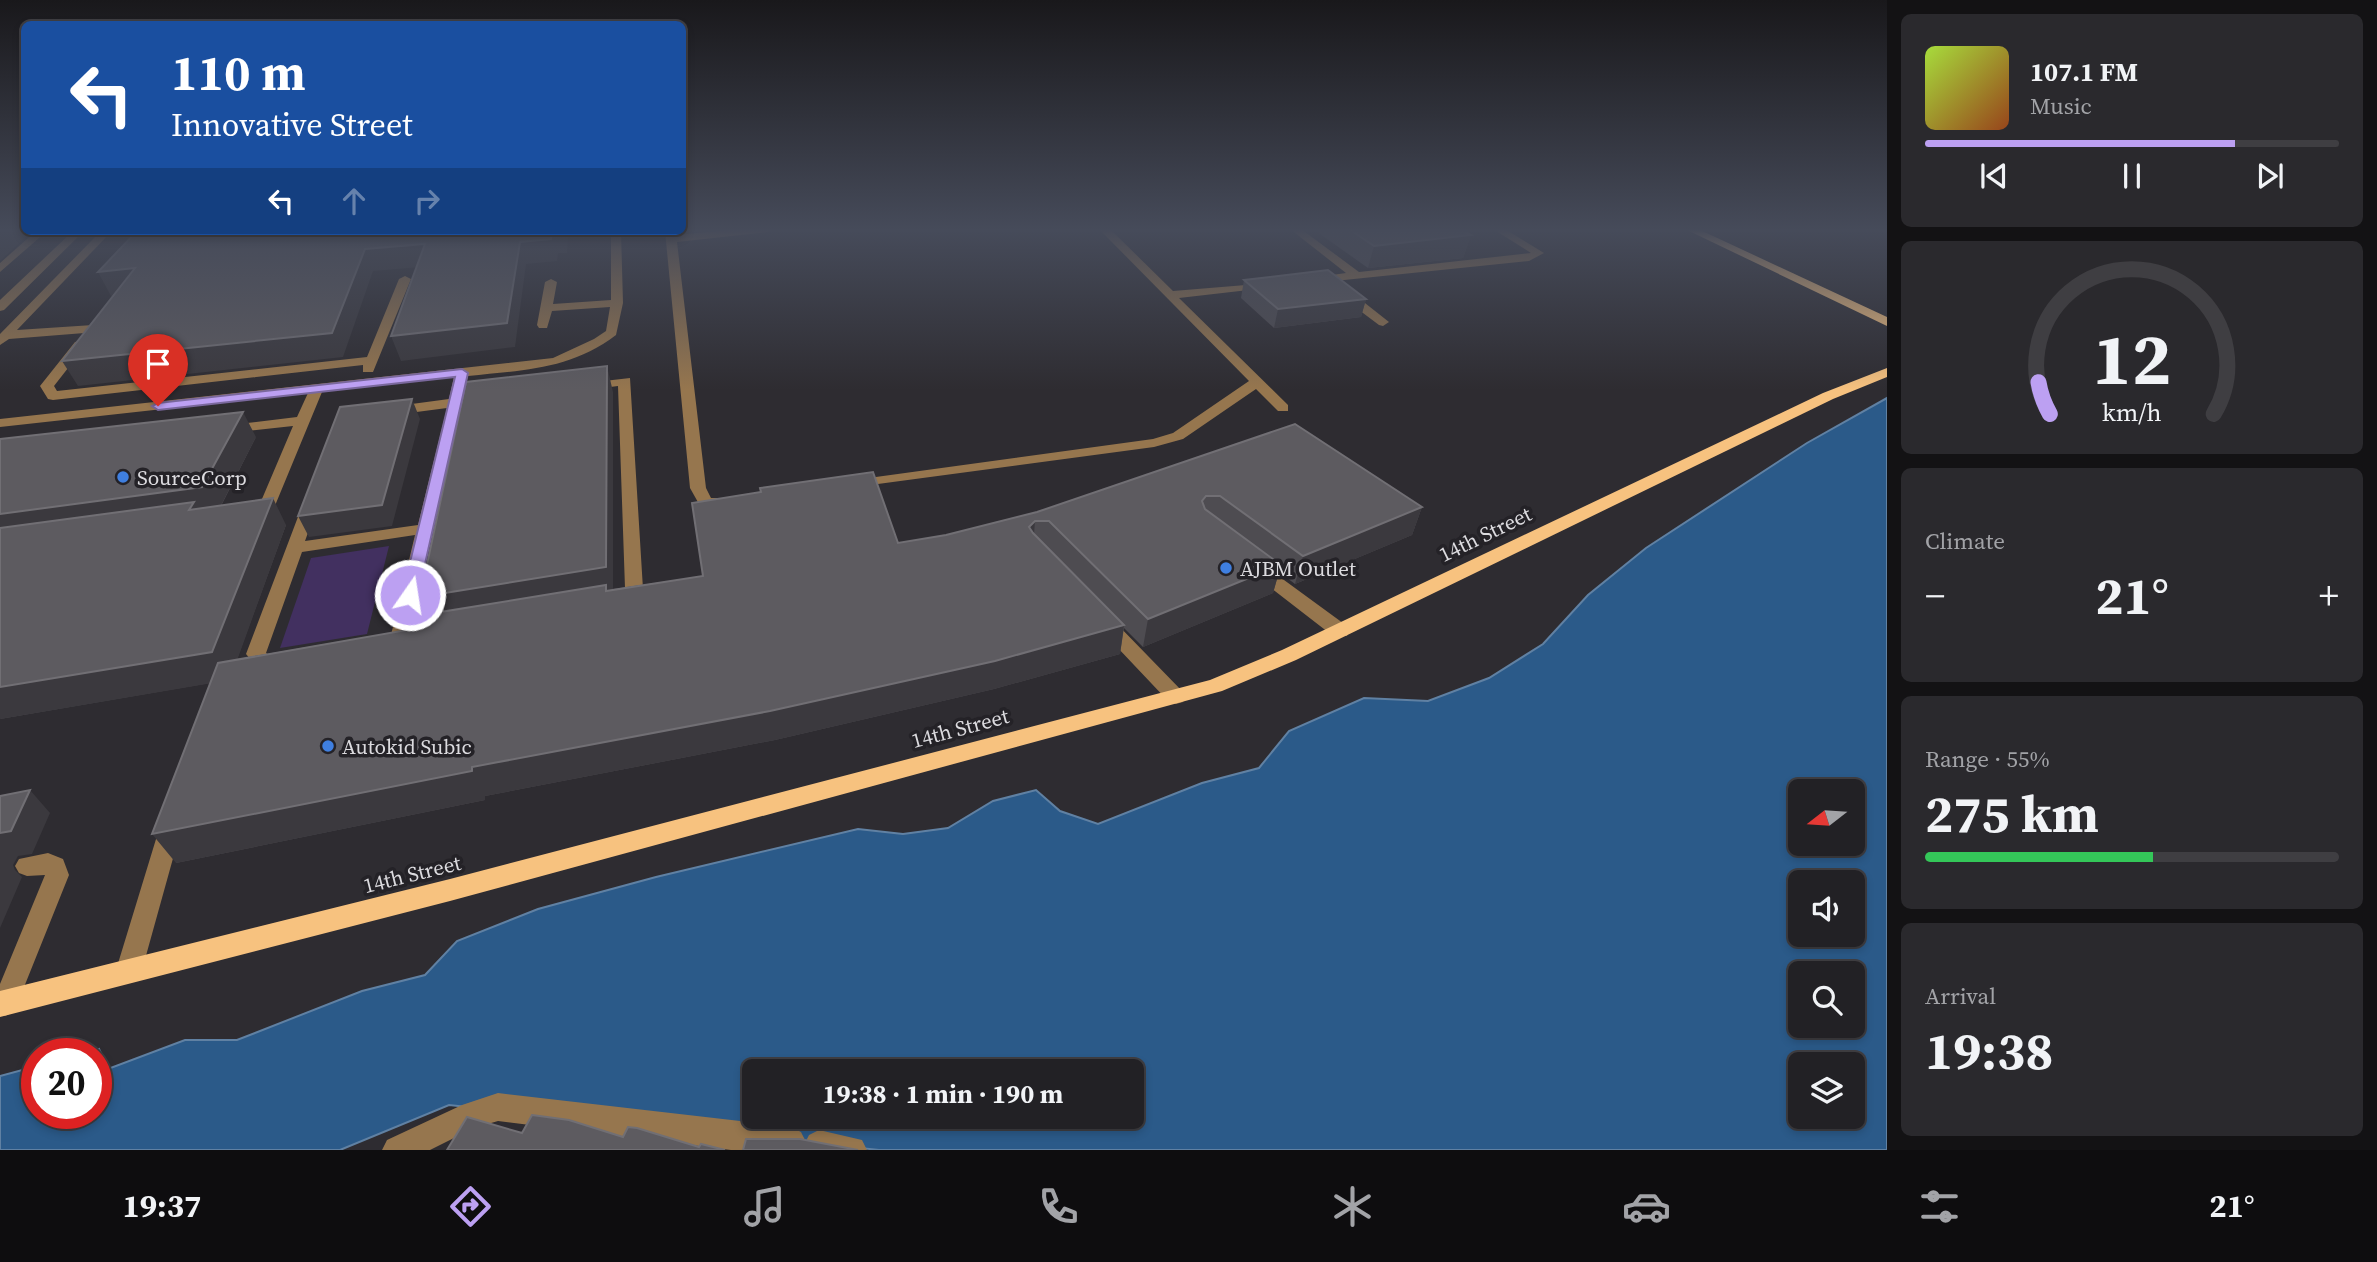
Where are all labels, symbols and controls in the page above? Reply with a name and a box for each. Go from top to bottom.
text: 110 m [171,39,306,106]
icon: left [56,49,147,140]
text: 107.1 FM [2030,54,2138,90]
text: Music [2030,90,2092,122]
text: Innovative Street [171,103,413,147]
icon: previous [1975,157,2013,195]
icon: pause [2113,157,2151,195]
icon: next [2251,157,2289,195]
icon: left [262,182,300,220]
icon: ahead [335,182,373,220]
icon: right [408,182,446,220]
text: 12 [2093,309,2171,408]
pin [128,334,188,406]
icon: arrive [139,345,177,383]
text: km/h [2102,395,2162,429]
place label: SourceCorp [137,463,247,492]
marker: SourceCorp [115,469,131,485]
street label: 14th Street [1434,499,1536,569]
text: Climate [1925,525,2005,557]
place label: AJBM Outlet [1240,554,1356,583]
position arrow [373,558,447,632]
marker: AJBM Outlet [1218,560,1234,576]
text: 21° [2095,560,2169,631]
text: − [1925,570,1945,622]
text: + [2319,570,2339,622]
street label: 14th Street [908,701,1012,755]
place label: Autokid Subic [342,732,472,761]
marker: Autokid Subic [320,738,336,754]
text: Range · 55% [1925,743,2050,775]
text: 275 km [1925,778,2099,849]
north arrow [1788,779,1866,856]
map controls [1788,779,1865,1129]
street label: 14th Street [360,848,464,900]
button: sound [1788,870,1865,947]
button: search [1788,961,1865,1038]
text: Arrival [1925,980,1996,1012]
text: 19:38 [1925,1015,2053,1086]
speed limit sign: 20 [21,1038,112,1129]
button: layers [1788,1052,1865,1129]
text: 19:38 · 1 min · 190 m [823,1076,1063,1112]
icon: directions [446,1182,495,1231]
icon: music [740,1182,789,1231]
icon: phone [1034,1182,1083,1231]
icon: climate [1328,1182,1377,1231]
icon: car [1622,1182,1671,1231]
icon: filters [1915,1182,1964,1231]
text: 19:37 [122,1184,201,1228]
text: 21° [2209,1184,2255,1228]

